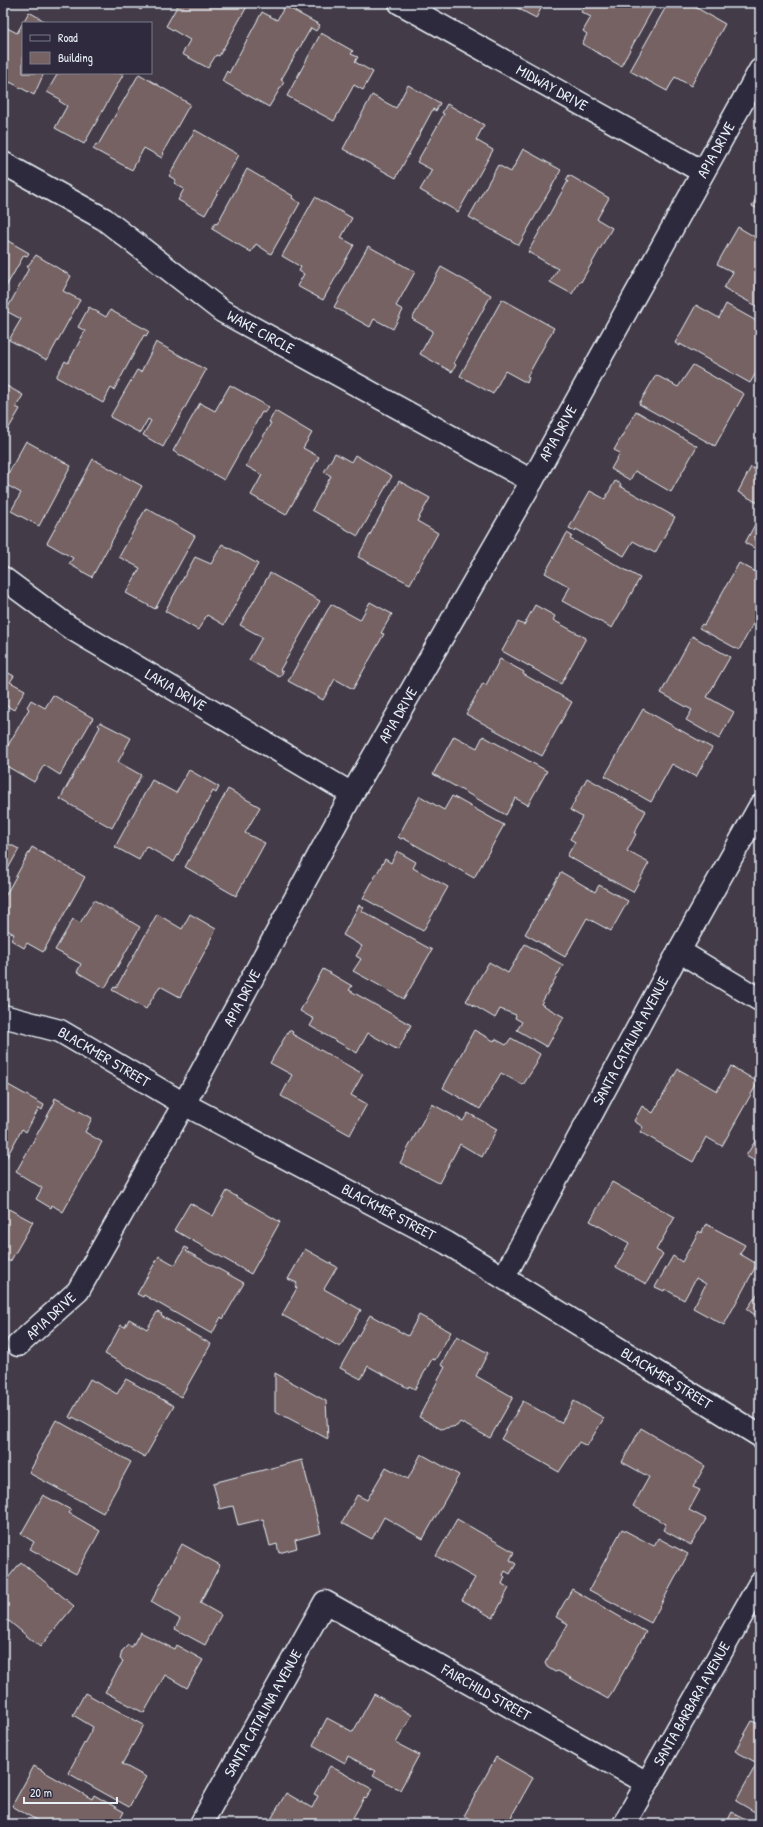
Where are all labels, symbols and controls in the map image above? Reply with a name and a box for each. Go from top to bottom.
legend [22,22,152,74]
text: Road [58,29,78,46]
text: Building [58,49,93,66]
street label: MIDWAY DRIVE [513,59,592,116]
street label: APIA DRIVE [692,118,740,182]
street label: WAKE CIRCLE [223,305,298,359]
street label: APIA DRIVE [534,401,582,465]
street label: LAKIA DRIVE [141,663,211,716]
street label: APIA DRIVE [373,683,422,747]
street label: APIA DRIVE [218,965,265,1030]
street label: SANTA CATALINA AVENUE [587,972,674,1109]
street label: BLACKMER STREET [54,1021,155,1092]
street label: BLACKMER STREET [338,1178,440,1246]
street label: APIA DRIVE [21,1287,81,1344]
street label: BLACKMER STREET [617,1342,717,1415]
street label: SANTA BARBARA AVENUE [648,1637,735,1770]
street label: SANTA CATALINA AVENUE [218,1645,307,1780]
street label: FAIRCHILD STREET [437,1658,536,1726]
scale bar [24,1779,117,1805]
text: 20 m [30,1784,52,1801]

